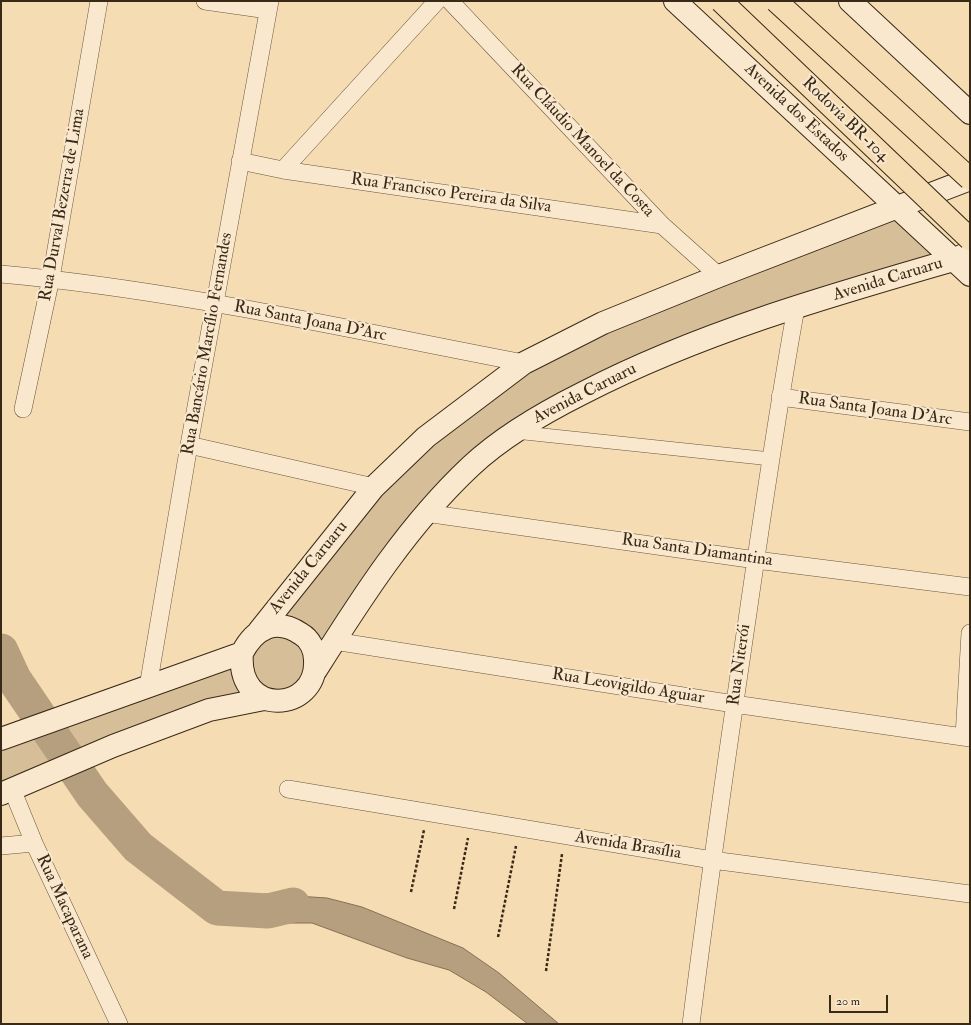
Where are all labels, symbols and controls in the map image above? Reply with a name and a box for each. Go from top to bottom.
street label: Avenida dos Estados [739,59,853,167]
street label: Rua Cláudio Manoel da Costa [506,60,658,222]
street label: Rodovia BR-104 [797,73,893,167]
street label: Rua Durval Bezerra de Lima [36,107,90,303]
street label: Rua Francisco Pereira da Silva [349,170,553,218]
street label: Rua Bancário Marcílio Fernandes [178,231,238,457]
street label: Avenida Caruaru [831,254,945,306]
street label: Rua Santa Joana D'Arc [232,297,388,347]
street label: Avenida Caruaru [530,359,640,429]
street label: Rua Santa Joana D'Arc [797,389,953,431]
street label: Avenida Caruaru [265,518,353,618]
street label: Rua Santa Diamantina [620,530,774,572]
street label: Rua Niterói [724,623,756,707]
street label: Rua Leovigildo Aguiar [550,665,706,709]
street label: Avenida Brasília [573,828,683,864]
street label: Rua Macaparana [31,851,97,963]
scale bar [831,987,890,1013]
text: 20 m [836,994,860,1009]

